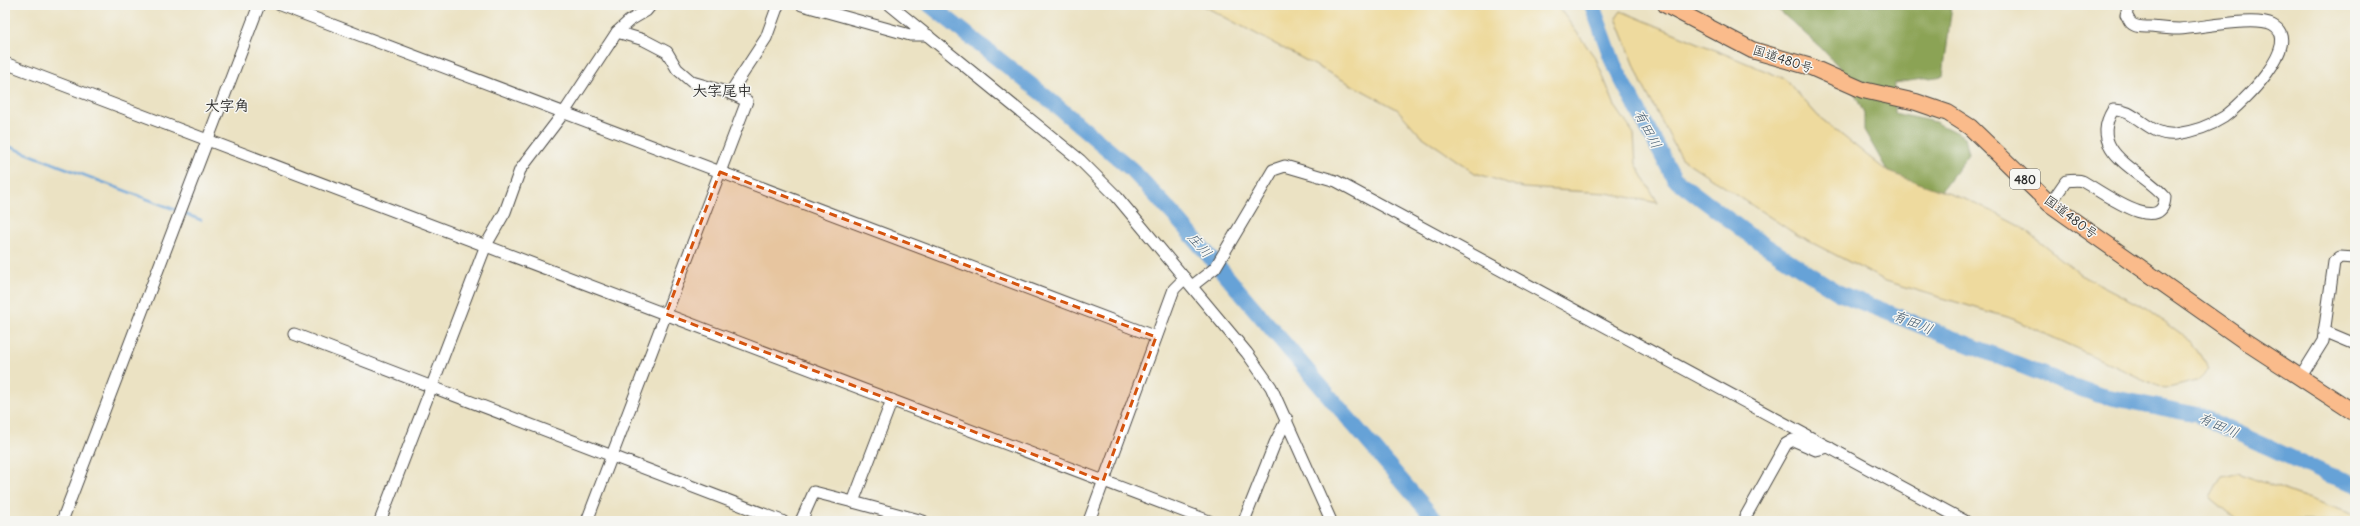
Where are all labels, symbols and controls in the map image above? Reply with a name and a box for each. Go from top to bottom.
street label: 国道480号 [1751,41,1815,77]
district label: 大字尾中 [692,81,752,100]
district label: 大字角 [204,96,250,115]
water label: 有田川 [1630,106,1666,152]
road number: 480 [2010,169,2040,189]
street label: 国道480号 [2041,191,2101,243]
water label: 庄川 [1184,229,1216,261]
water label: 有田川 [1890,306,1936,338]
water label: 有田川 [2196,408,2242,442]

